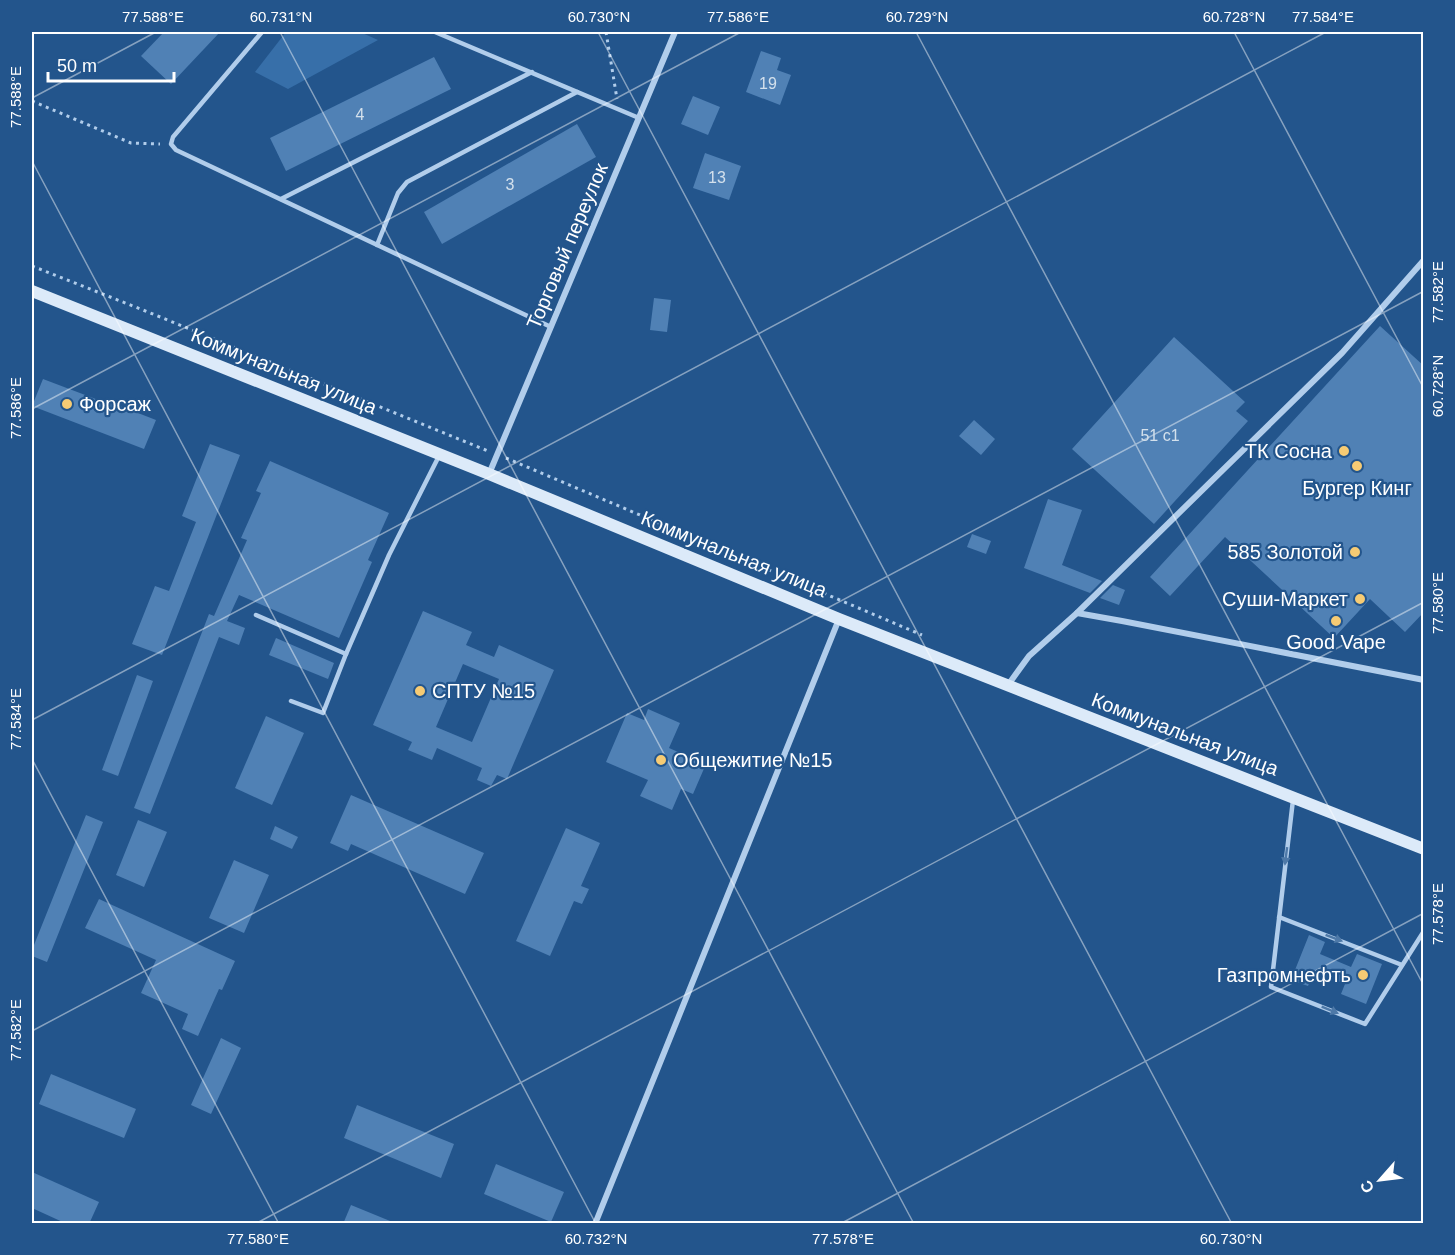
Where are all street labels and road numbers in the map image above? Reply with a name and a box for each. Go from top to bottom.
street label: Торговый переулок [522,160,612,332]
street label: Коммунальная улица [188,324,381,419]
street label: Коммунальная улица [638,507,831,602]
street label: Коммунальная улица [1088,688,1282,780]

